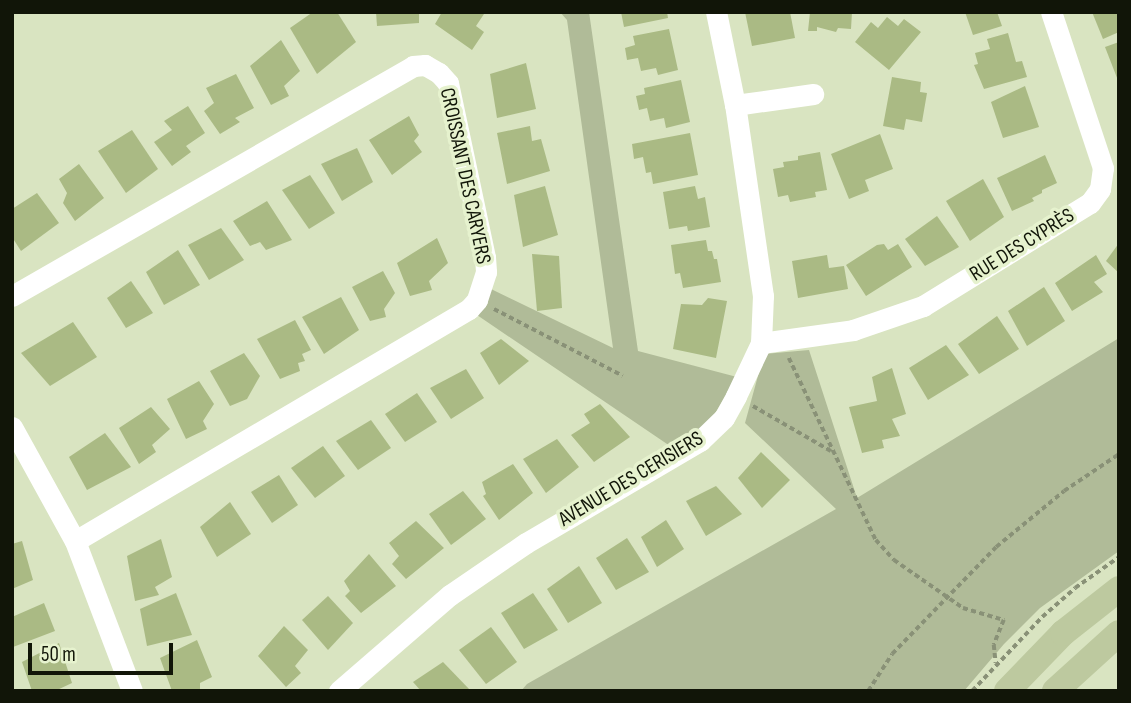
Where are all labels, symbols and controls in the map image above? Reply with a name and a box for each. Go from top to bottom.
street label: CROISSANT DES CARYERS [434,86,496,266]
street label: RUE DES CYPRÈS [965,203,1079,287]
street label: AVENUE DES CERISIERS [554,426,708,532]
scale bar [32,630,177,674]
text: 50 m [41,642,76,667]

